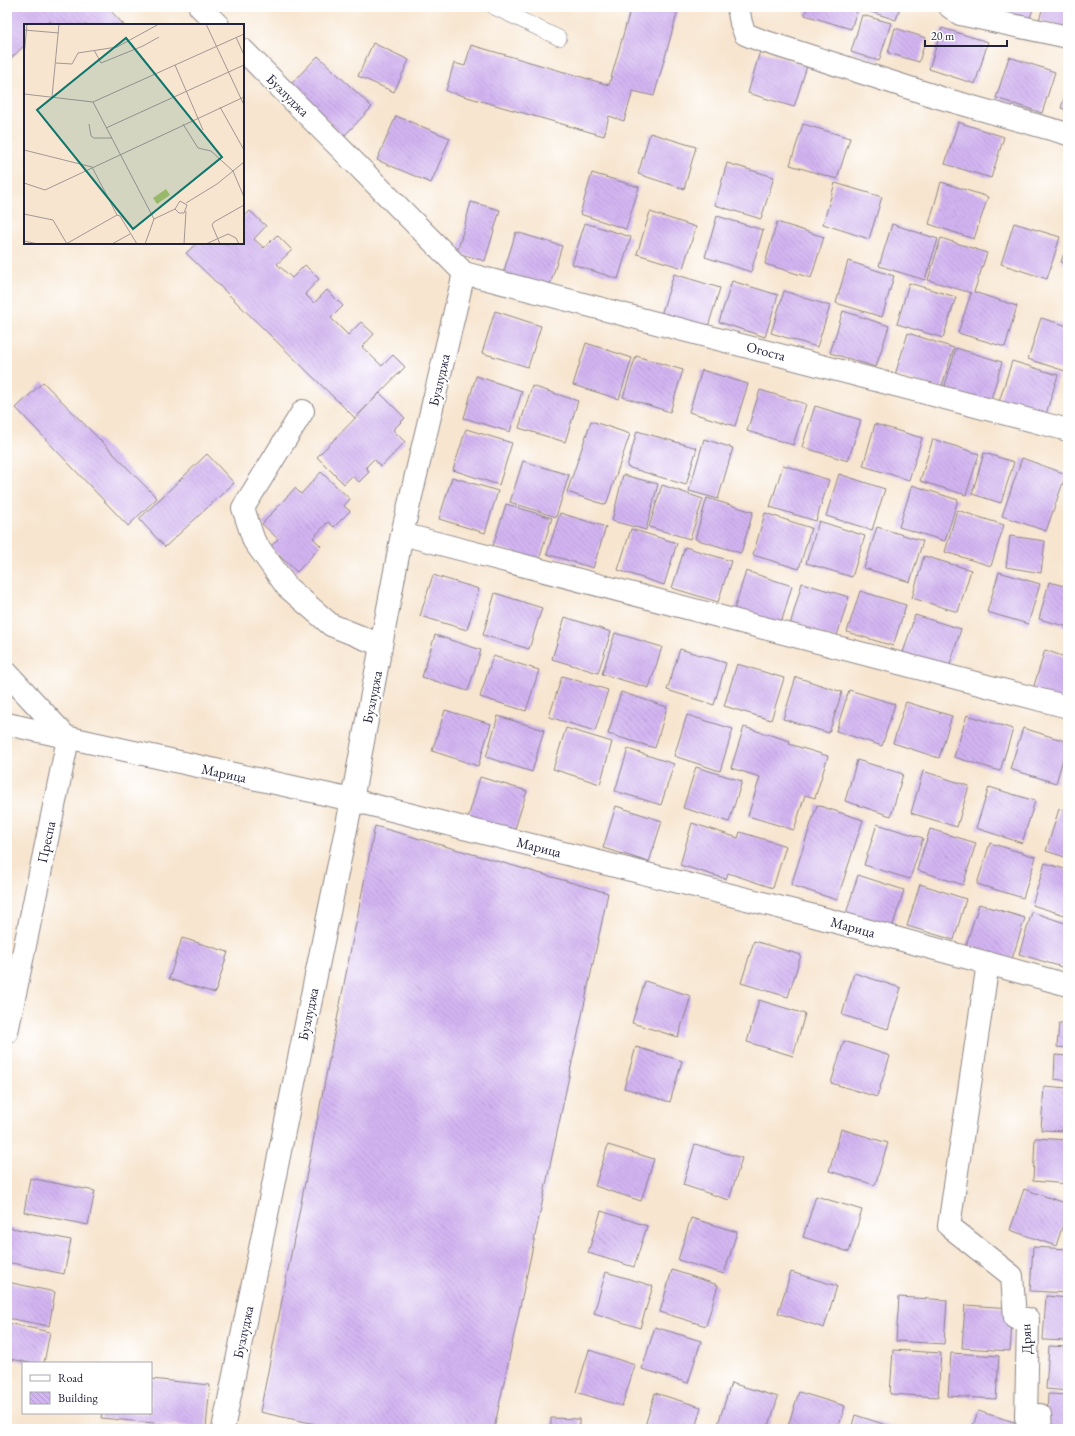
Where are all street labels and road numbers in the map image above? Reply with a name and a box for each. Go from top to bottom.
street label: Бузлуджа [263,70,314,121]
street label: Огоста [745,337,788,365]
street label: Бузлуджа [424,352,454,408]
street label: Бузлуджа [358,669,386,725]
street label: Марица [200,759,248,787]
street label: Преспа [33,819,59,865]
street label: Марица [515,833,564,861]
street label: Марица [829,912,878,942]
street label: Бузлуджа [294,986,322,1042]
street label: Бузлуджа [229,1304,257,1360]
street label: Дрян [1016,1323,1036,1355]

